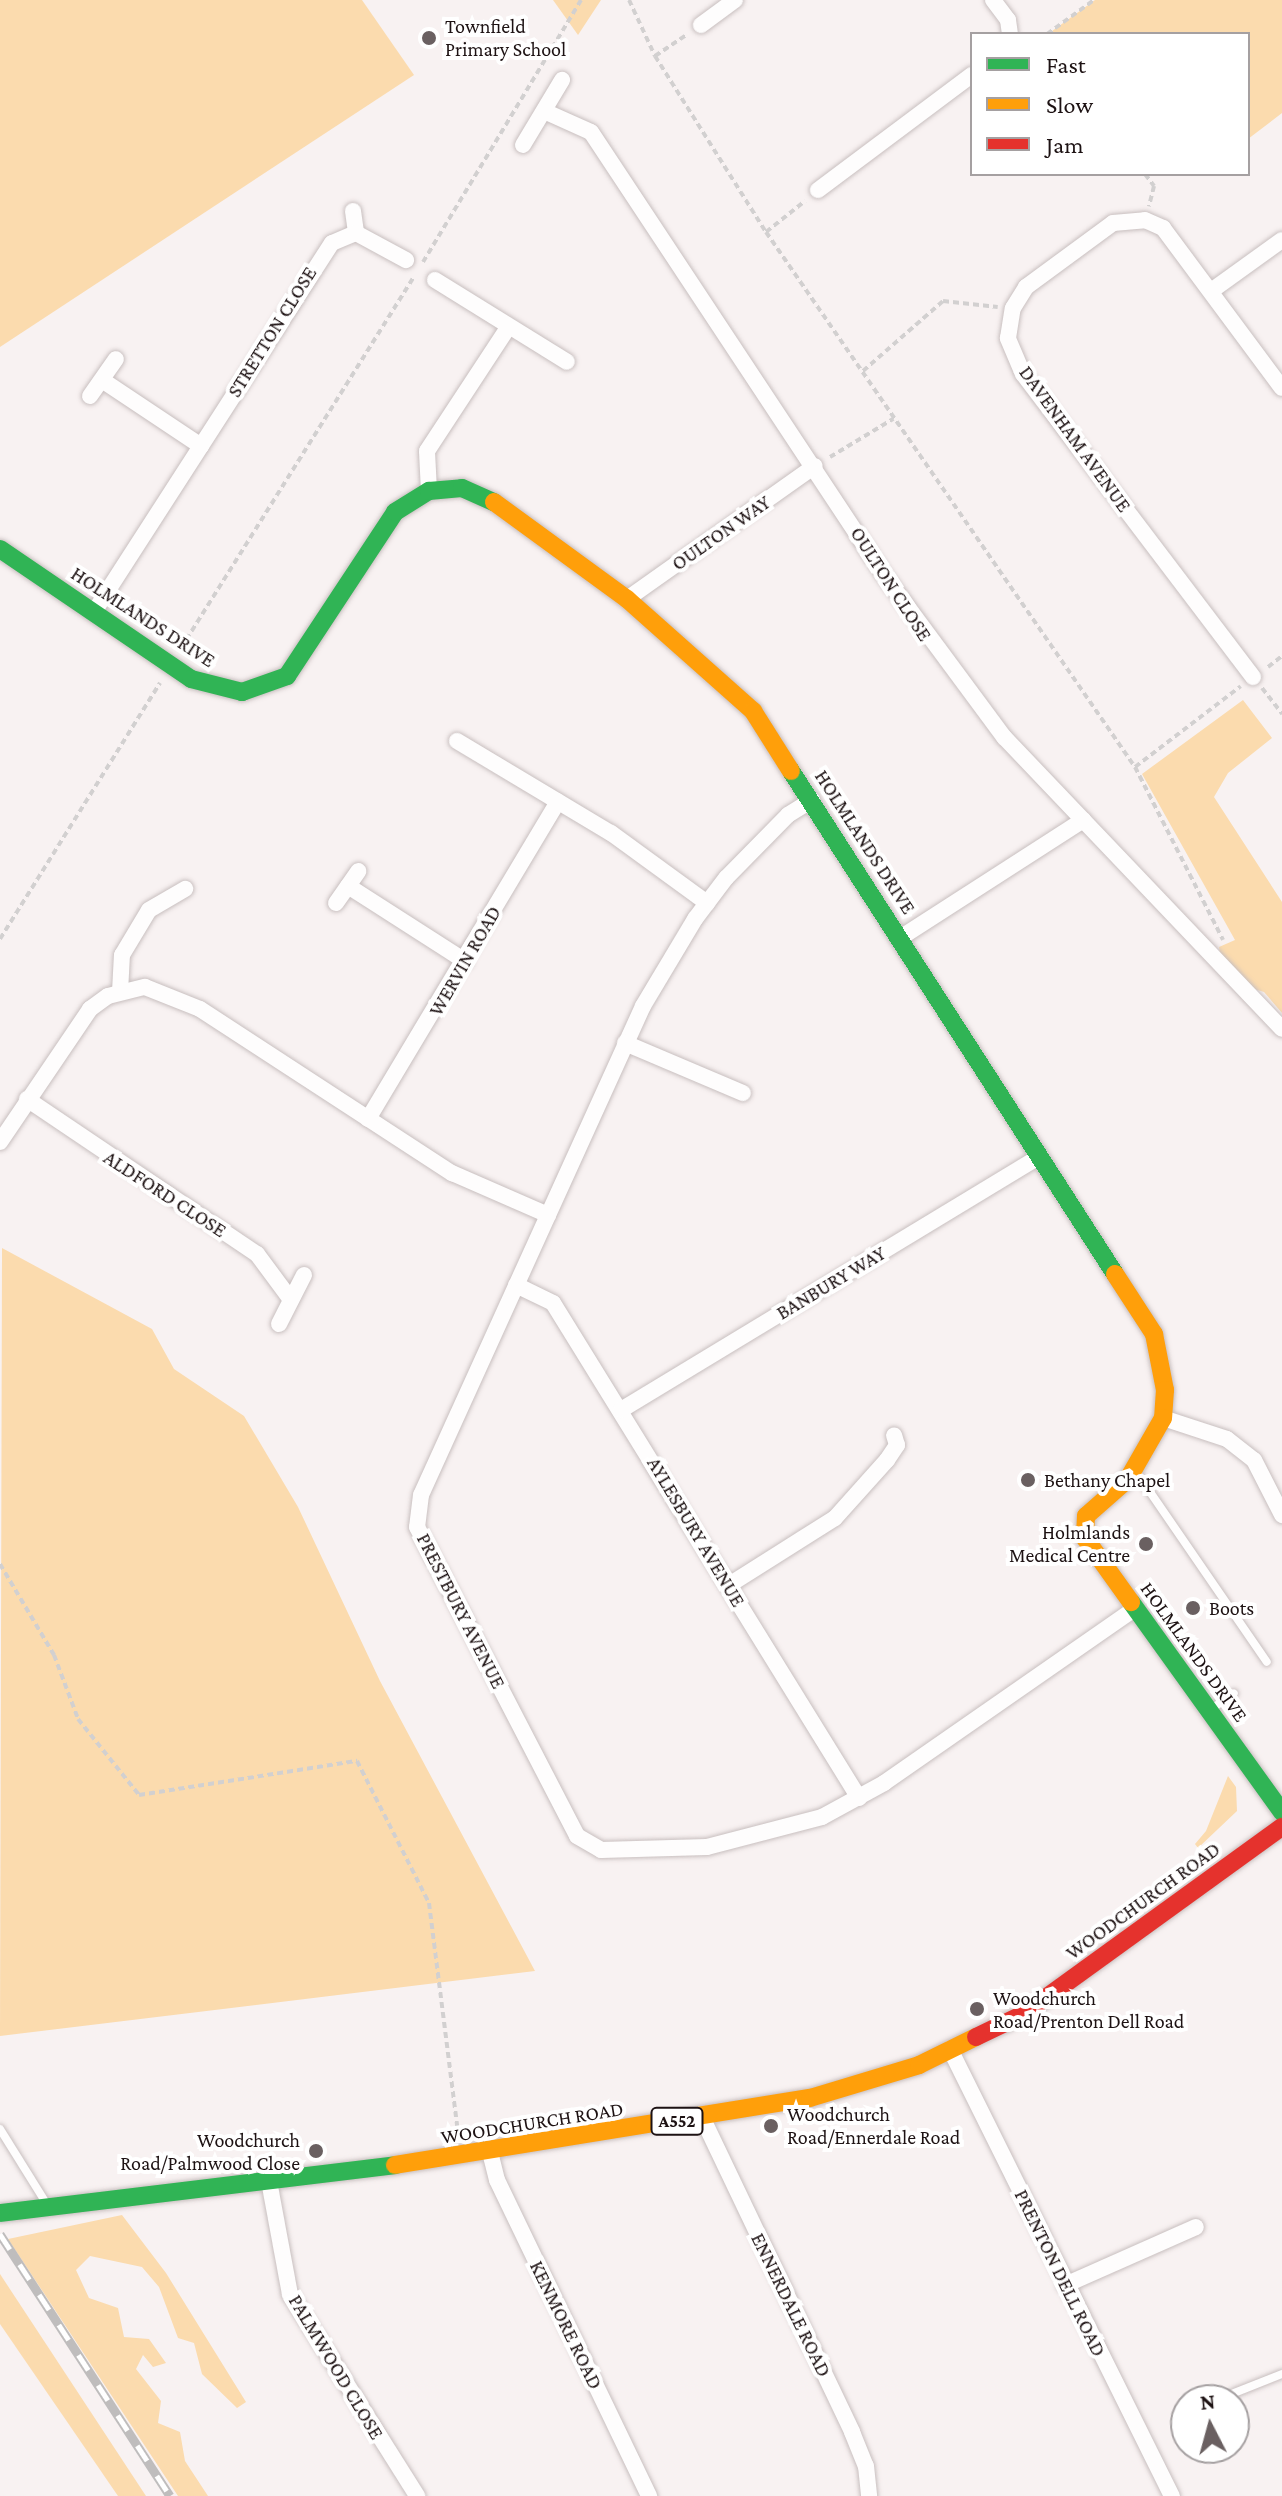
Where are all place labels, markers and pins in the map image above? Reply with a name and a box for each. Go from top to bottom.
place label: Townfield Primary School [445,14,566,61]
marker: Townfield Primary School [420,29,438,47]
place label: Bethany Chapel [1044,1468,1170,1492]
marker: Bethany Chapel [1019,1471,1037,1489]
place label: Holmlands Medical Centre [1009,1520,1130,1567]
marker: Holmlands Medical Centre [1137,1535,1155,1553]
place label: Boots [1209,1596,1254,1620]
marker: Boots [1184,1599,1202,1617]
place label: Woodchurch Road/Prenton Dell Road [993,1986,1184,2033]
marker: Woodchurch Road/Prenton Dell Road [968,2000,986,2018]
place label: Woodchurch Road/Ennerdale Road [787,2102,960,2149]
marker: Woodchurch Road/Ennerdale Road [762,2117,780,2135]
place label: Woodchurch Road/Palmwood Close [120,2128,300,2175]
marker: Woodchurch Road/Palmwood Close [307,2142,325,2160]

